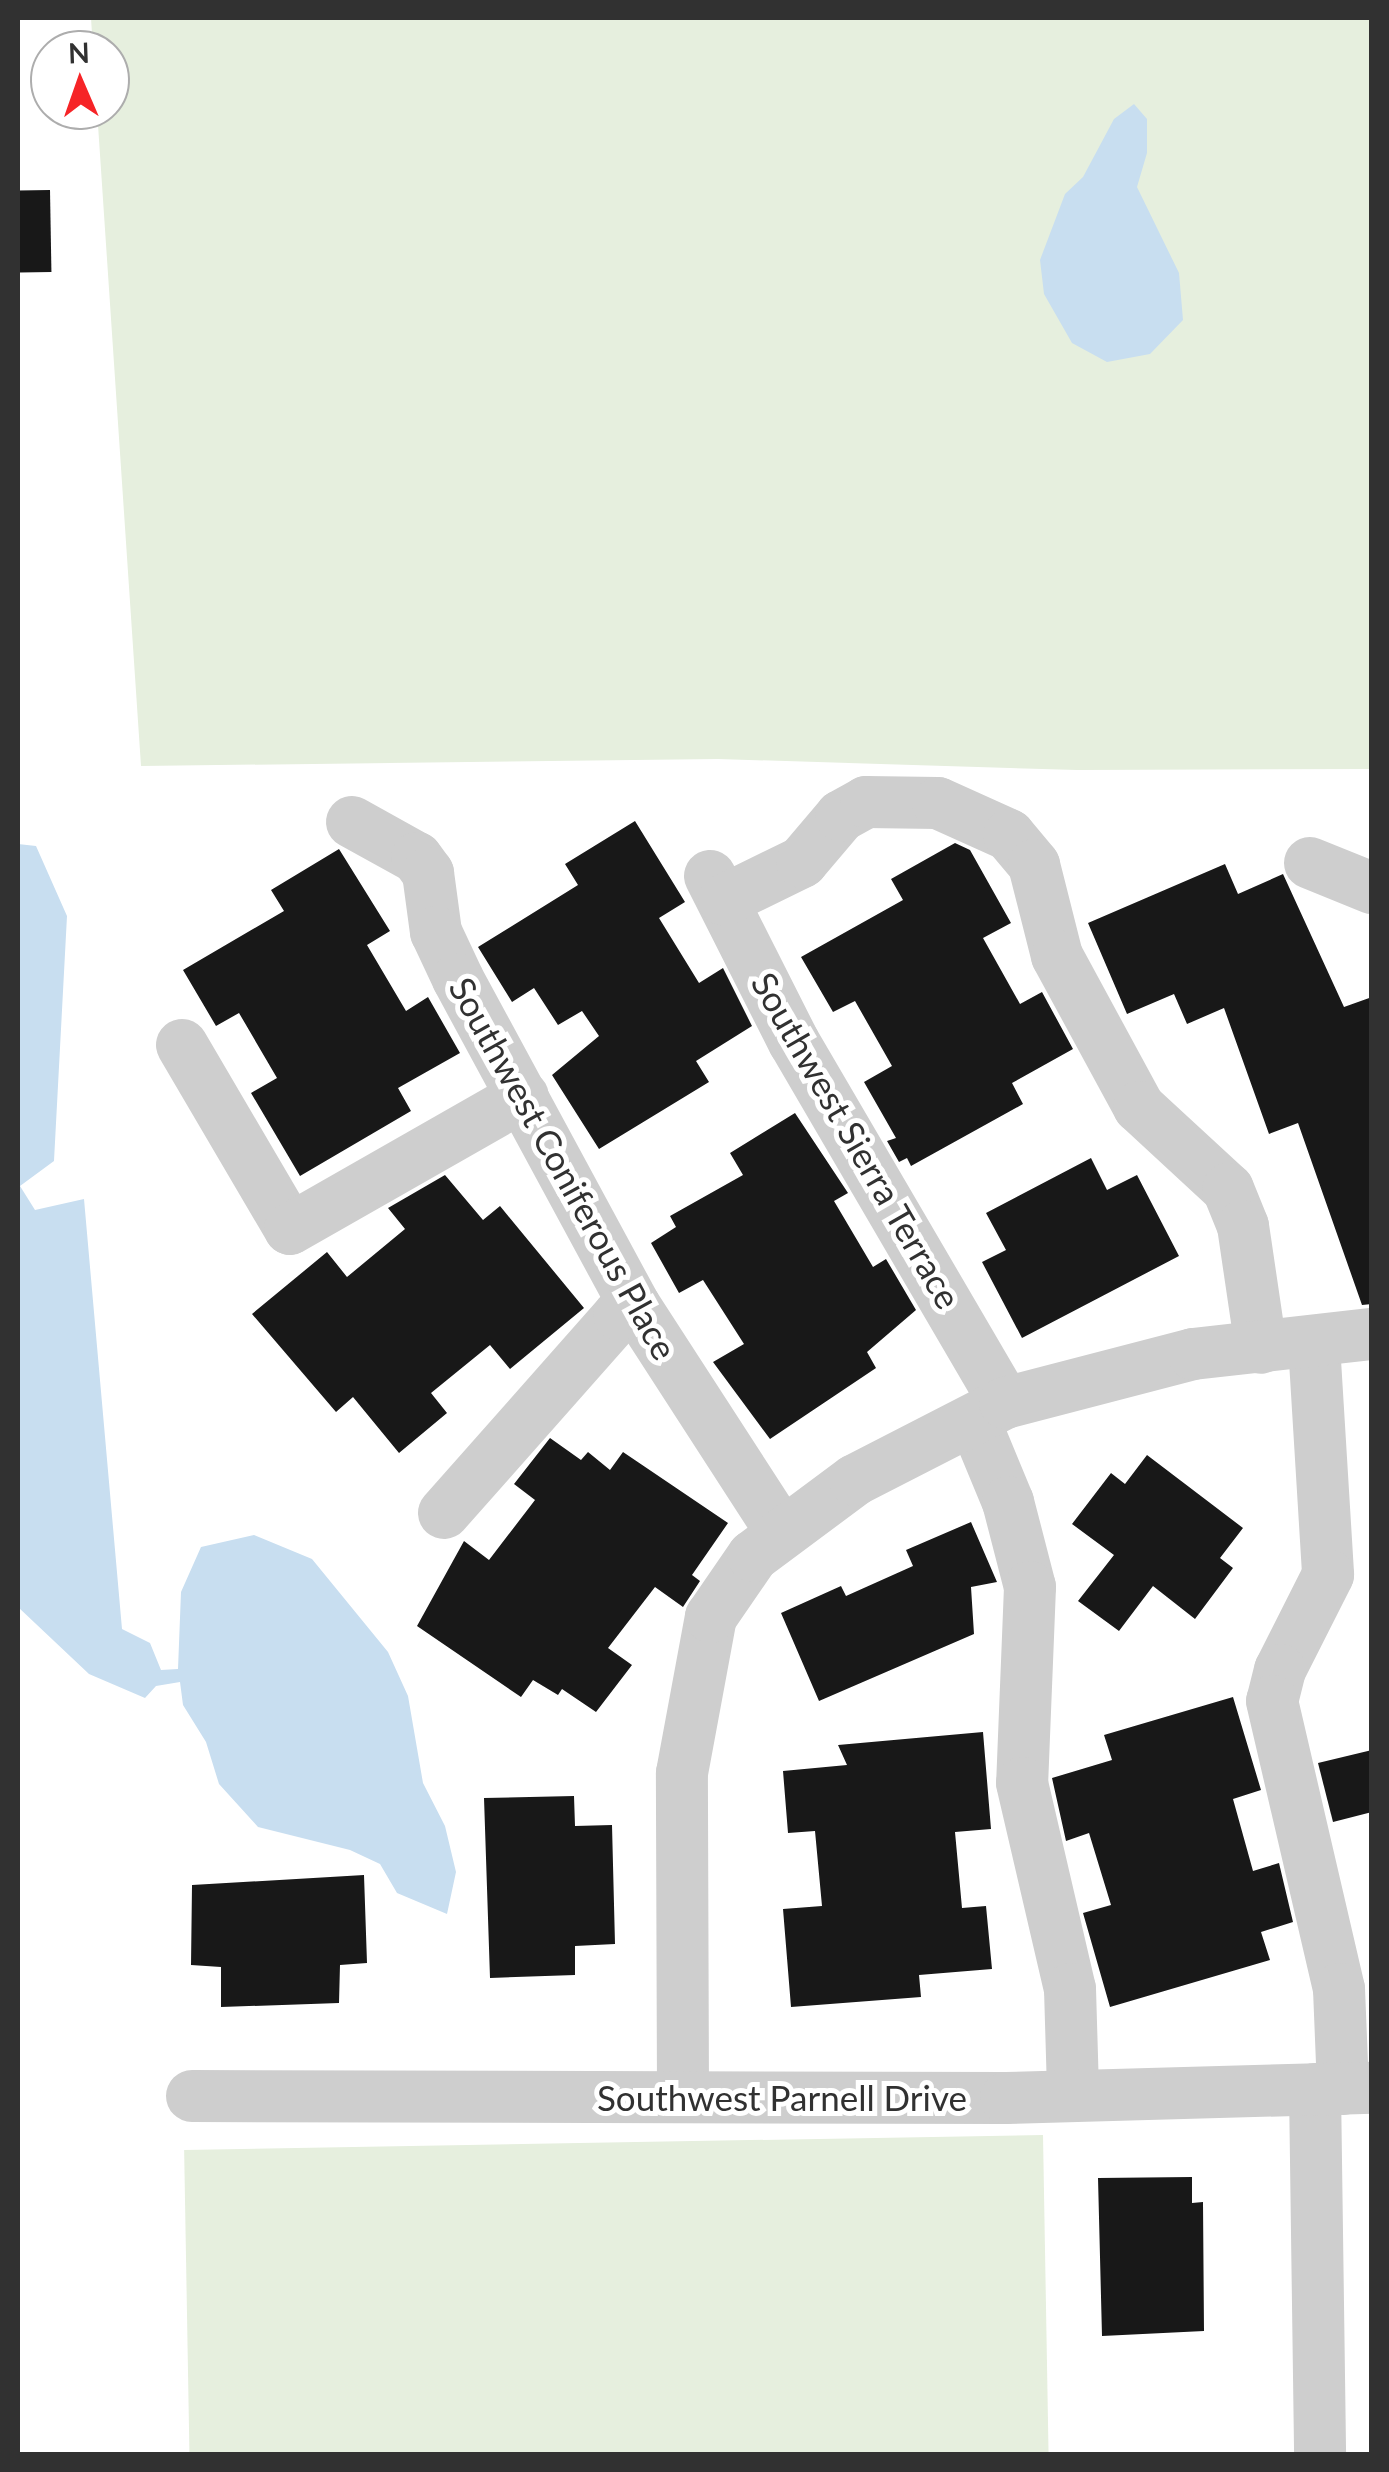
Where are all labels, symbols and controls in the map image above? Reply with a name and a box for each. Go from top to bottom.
north arrow [30,30,130,130]
text: N [68,35,90,69]
street label: Southwest Sierra Terrace [743,964,971,1316]
street label: Southwest Coniferous Place [441,970,687,1366]
street label: Southwest Parnell Drive [597,2076,967,2118]

